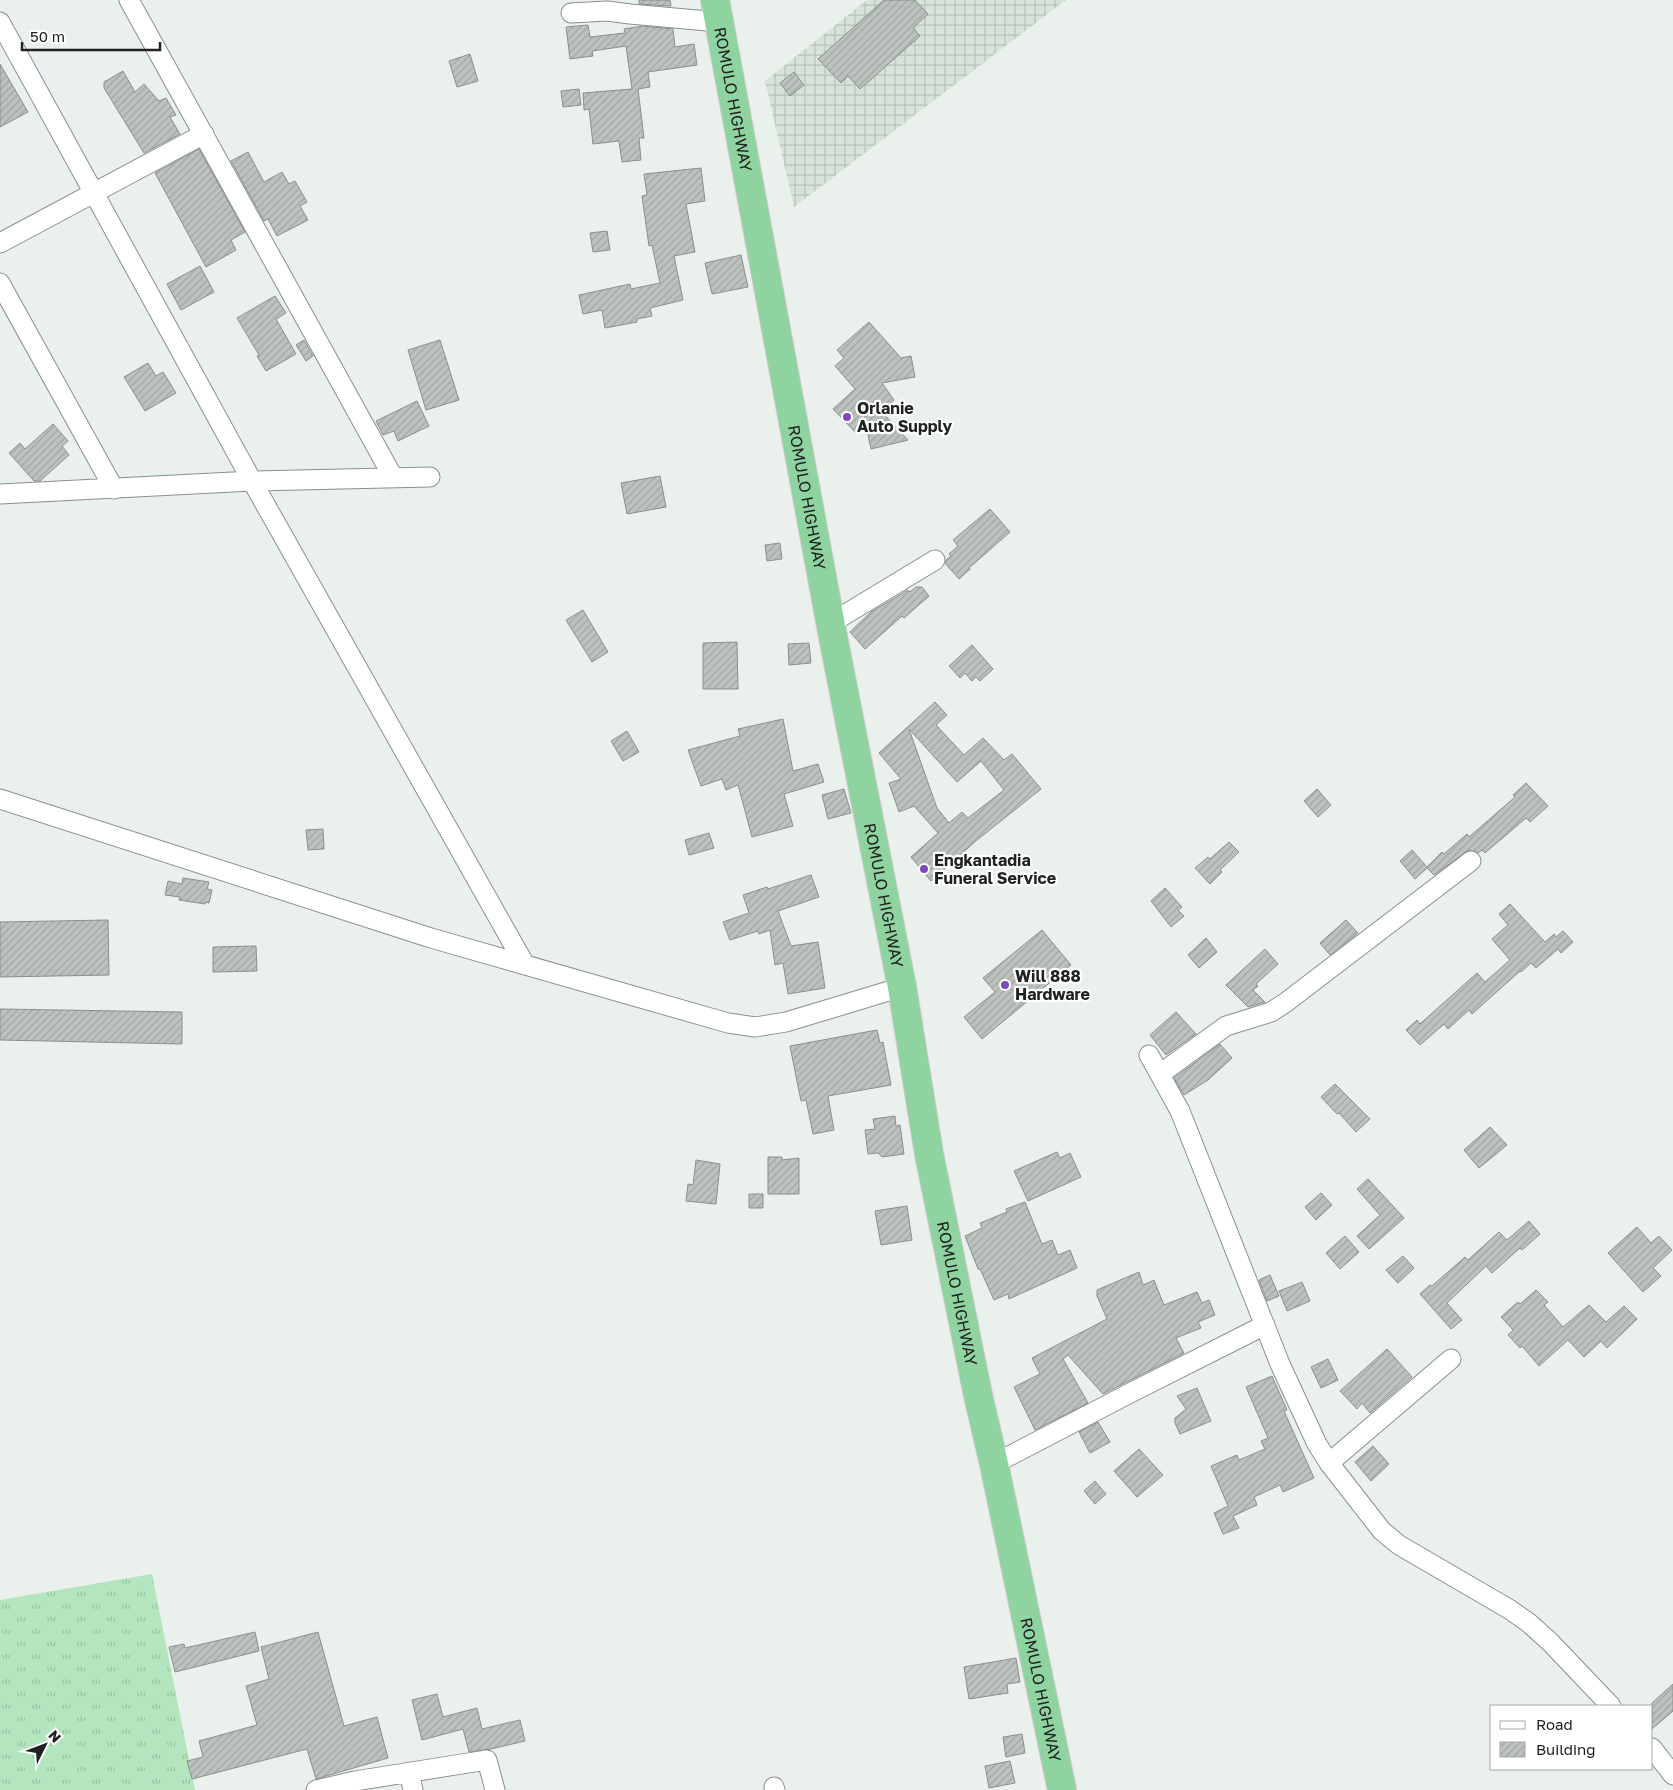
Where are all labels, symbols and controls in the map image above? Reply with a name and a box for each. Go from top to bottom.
scale bar [22,20,160,52]
street label: ROMULO HIGHWAY [710,25,757,174]
text: 50 m [30,27,65,45]
place label: Orlanie Auto Supply [857,398,953,436]
marker: Orlanie Auto Supply [841,411,853,423]
street label: ROMULO HIGHWAY [784,423,831,572]
street label: ROMULO HIGHWAY [860,821,908,970]
place label: Engkantadia Funeral Service [934,850,1056,888]
marker: Engkantadia Funeral Service [918,863,930,875]
place label: Will 888 Hardware [1015,966,1090,1004]
marker: Will 888 Hardware [999,979,1011,991]
street label: ROMULO HIGHWAY [933,1219,982,1368]
street label: ROMULO HIGHWAY [1016,1616,1066,1764]
legend [1490,1705,1653,1770]
text: Road [1536,1715,1573,1733]
north arrow [20,1720,70,1770]
text: N [45,1726,65,1746]
text: Building [1536,1740,1596,1758]

